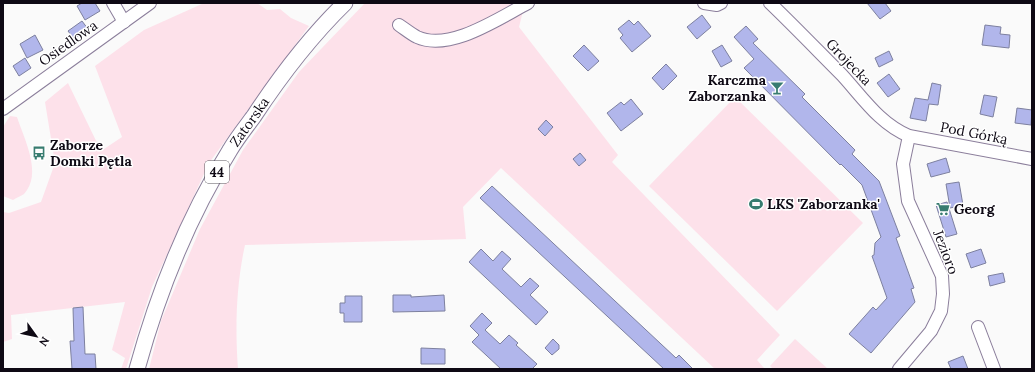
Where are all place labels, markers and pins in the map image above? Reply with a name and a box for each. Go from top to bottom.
place label: Karczma Zaborzanka [689,71,767,105]
bar icon: Karczma Zaborzanka [769,80,785,96]
place label: Zaborze Domki Pętla [50,136,132,170]
bus stop icon: Zaborze Domki Pętla [31,145,47,161]
place label: LKS 'Zaborzanka' [767,195,880,213]
sports icon: LKS 'Zaborzanka' [748,196,764,212]
place label: Georg [954,200,996,218]
supermarket icon: Georg [935,201,951,217]

